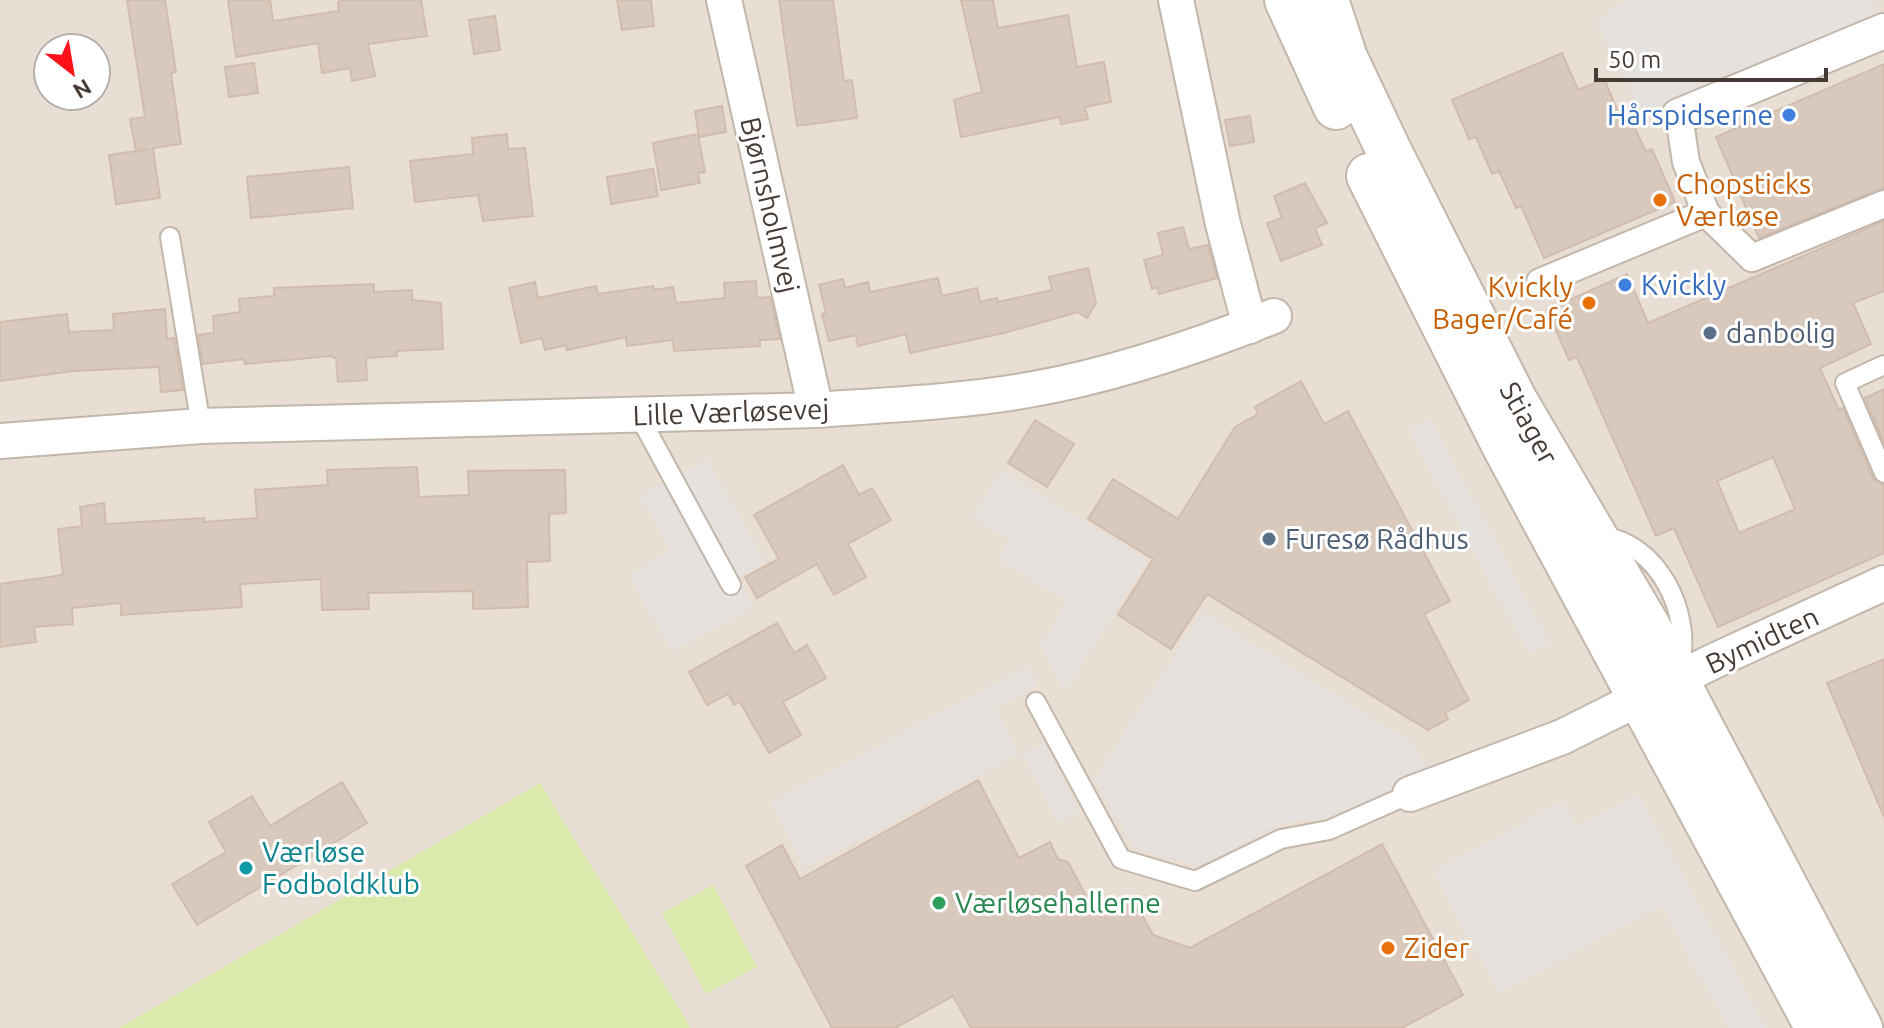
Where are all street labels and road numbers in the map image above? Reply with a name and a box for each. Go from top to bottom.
street label: Bjørnsholmvej [735,114,806,296]
street label: Stiager [1494,376,1565,470]
street label: Lille Værløsevej [632,393,830,430]
street label: Bymidten [1700,600,1823,679]

